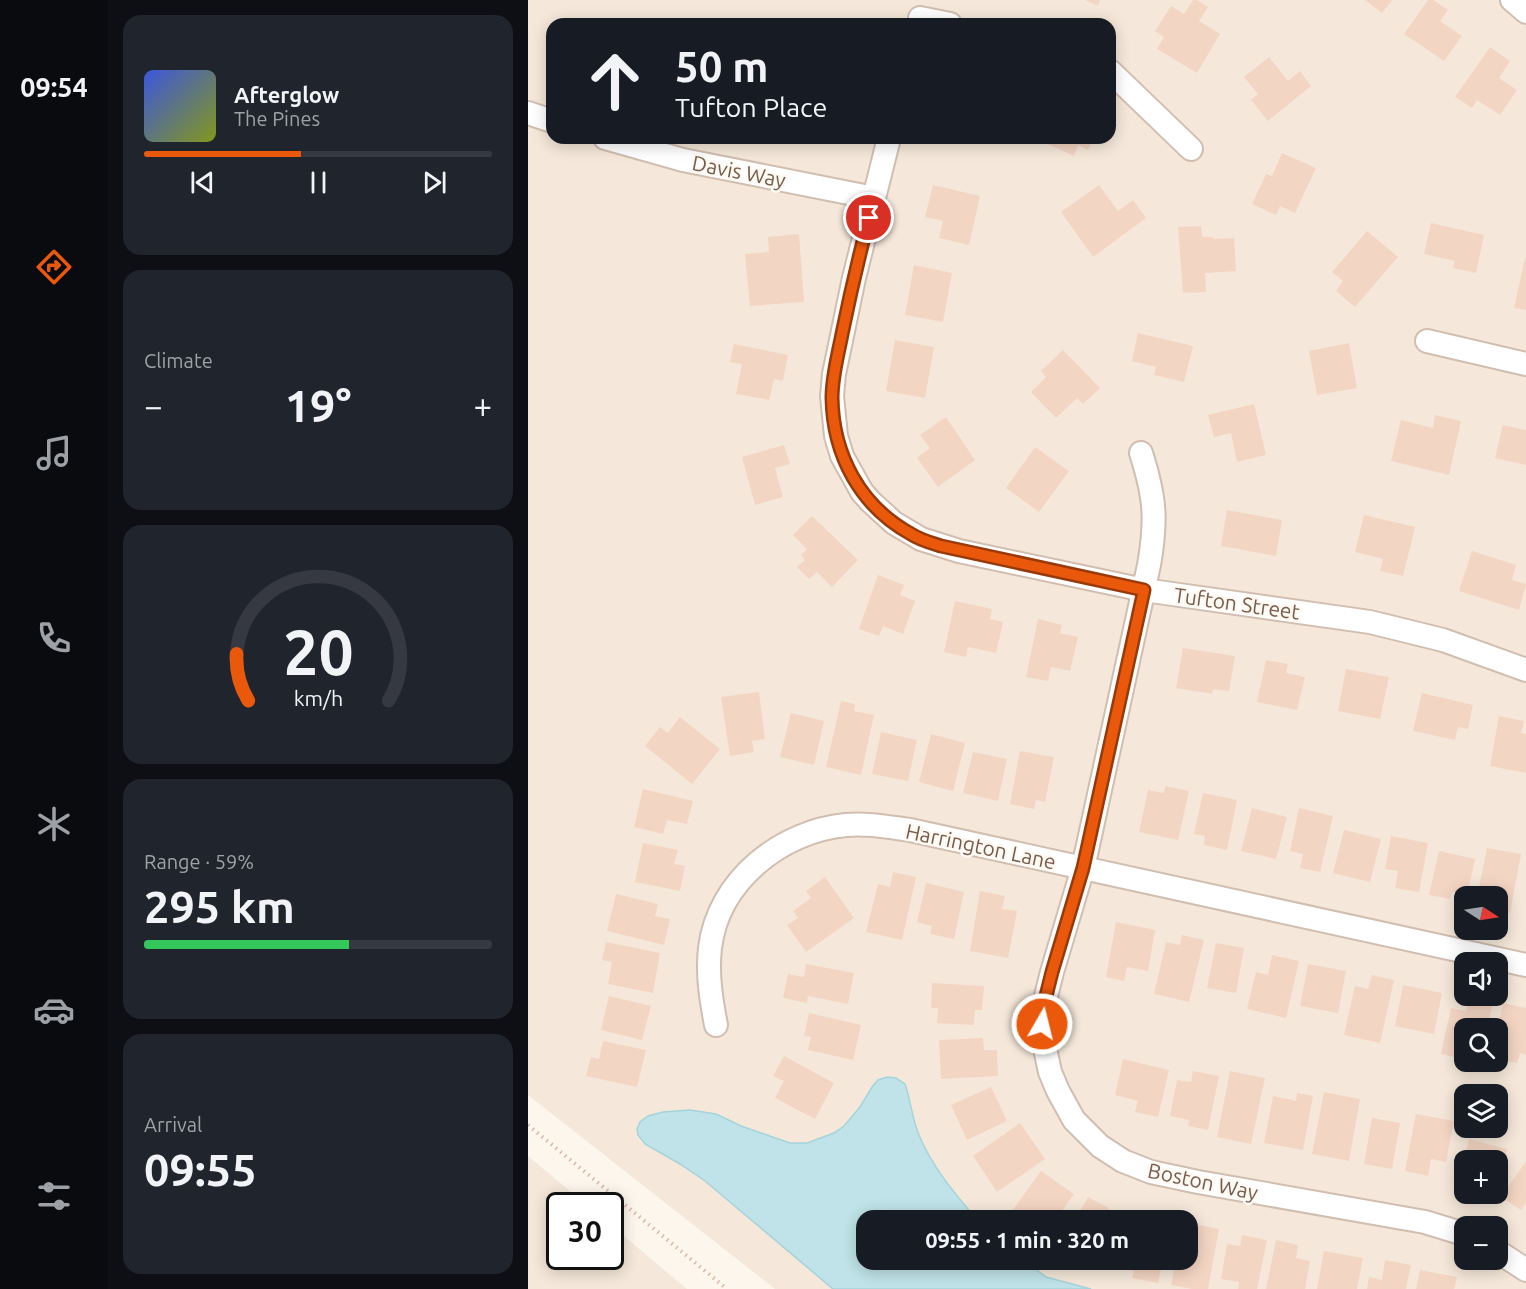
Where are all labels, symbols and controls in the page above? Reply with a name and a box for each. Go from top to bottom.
icon: ahead [576,42,654,120]
text: 50 m [675,43,769,90]
text: 09:54 [20,72,88,102]
text: Afterglow [234,82,339,107]
text: Tufton Place [675,92,827,122]
text: The Pines [234,107,320,130]
street label: Davis Way [690,150,788,192]
icon: previous [186,166,219,199]
icon: pause [302,166,335,199]
icon: next [418,166,451,199]
pin [843,192,894,243]
icon: arrive [852,201,885,234]
icon: directions [33,246,75,288]
text: Climate [144,349,213,372]
text: 19° [285,380,351,431]
text: − [144,387,163,424]
text: + [473,387,492,424]
icon: music [33,432,75,474]
street label: Tufton Street [1172,582,1302,624]
icon: phone [33,617,75,659]
text: 20 [283,618,353,688]
text: km/h [293,687,343,711]
icon: climate [33,803,75,845]
street label: Harrington Lane [904,818,1058,874]
text: Range · 59% [144,850,254,873]
text: 295 km [144,881,295,932]
north arrow [1454,886,1508,940]
map controls [1454,886,1508,1270]
button: sound [1454,952,1508,1006]
icon: car [33,989,75,1031]
position arrow [1010,992,1074,1056]
button: search [1454,1018,1508,1072]
button: layers [1454,1084,1508,1138]
text: Arrival [144,1113,202,1136]
text: 09:55 [144,1144,257,1195]
button: + [1454,1150,1508,1204]
street label: Boston Way [1146,1158,1260,1204]
icon: filters [33,1175,75,1217]
speed limit sign: 30 [546,1192,624,1270]
button: − [1454,1216,1508,1270]
text: 09:55 · 1 min · 320 m [925,1227,1129,1252]

